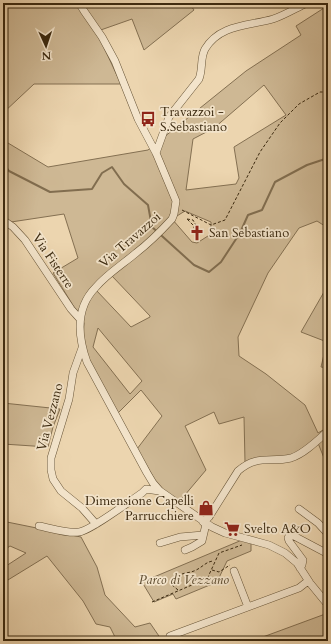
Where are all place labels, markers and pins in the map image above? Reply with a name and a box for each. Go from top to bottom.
place label: Travazzoi - S.Sebastiano [160,103,227,136]
bus stop icon: Travazzoi - S.Sebastiano [139,110,157,128]
church icon: San Sebastiano [188,224,206,242]
place label: San Sebastiano [209,224,289,242]
place label: Dimensione Capelli Parrucchiere [85,492,194,525]
shop icon: Dimensione Capelli Parrucchiere [197,499,215,517]
supermarket icon: Svelto A&O [223,520,241,538]
place label: Svelto A&O [244,520,311,538]

